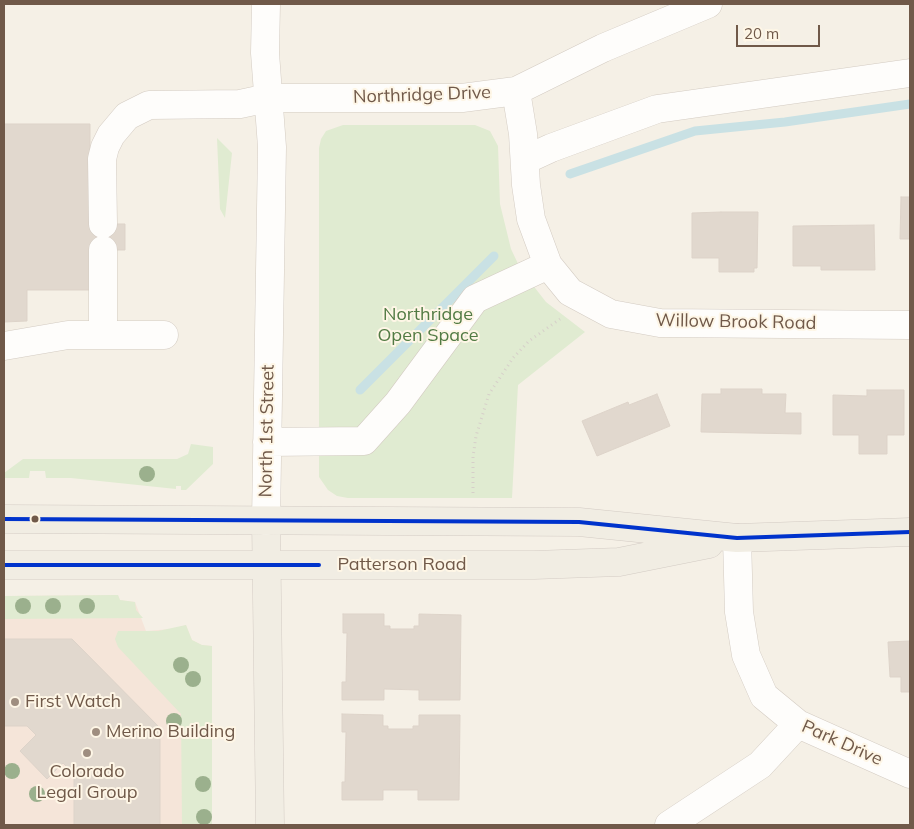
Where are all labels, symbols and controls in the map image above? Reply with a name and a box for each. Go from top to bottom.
scale bar [739,15,823,47]
text: 20 m [744,24,779,43]
street label: Northridge Drive [353,82,491,108]
park label: Northridge Open Space [377,304,479,346]
street label: Willow Brook Road [655,310,817,334]
street label: North 1st Street [255,364,279,498]
unlabelled marker [30,514,40,524]
street label: Patterson Road [337,554,467,576]
place label: First Watch [25,691,121,713]
marker: First Watch [9,696,21,708]
street label: Park Drive [798,716,886,770]
place label: Merino Building [106,721,235,743]
marker: Merino Building [90,726,102,738]
marker: Colorado Legal Group [81,747,93,759]
place label: Colorado Legal Group [36,761,138,804]

